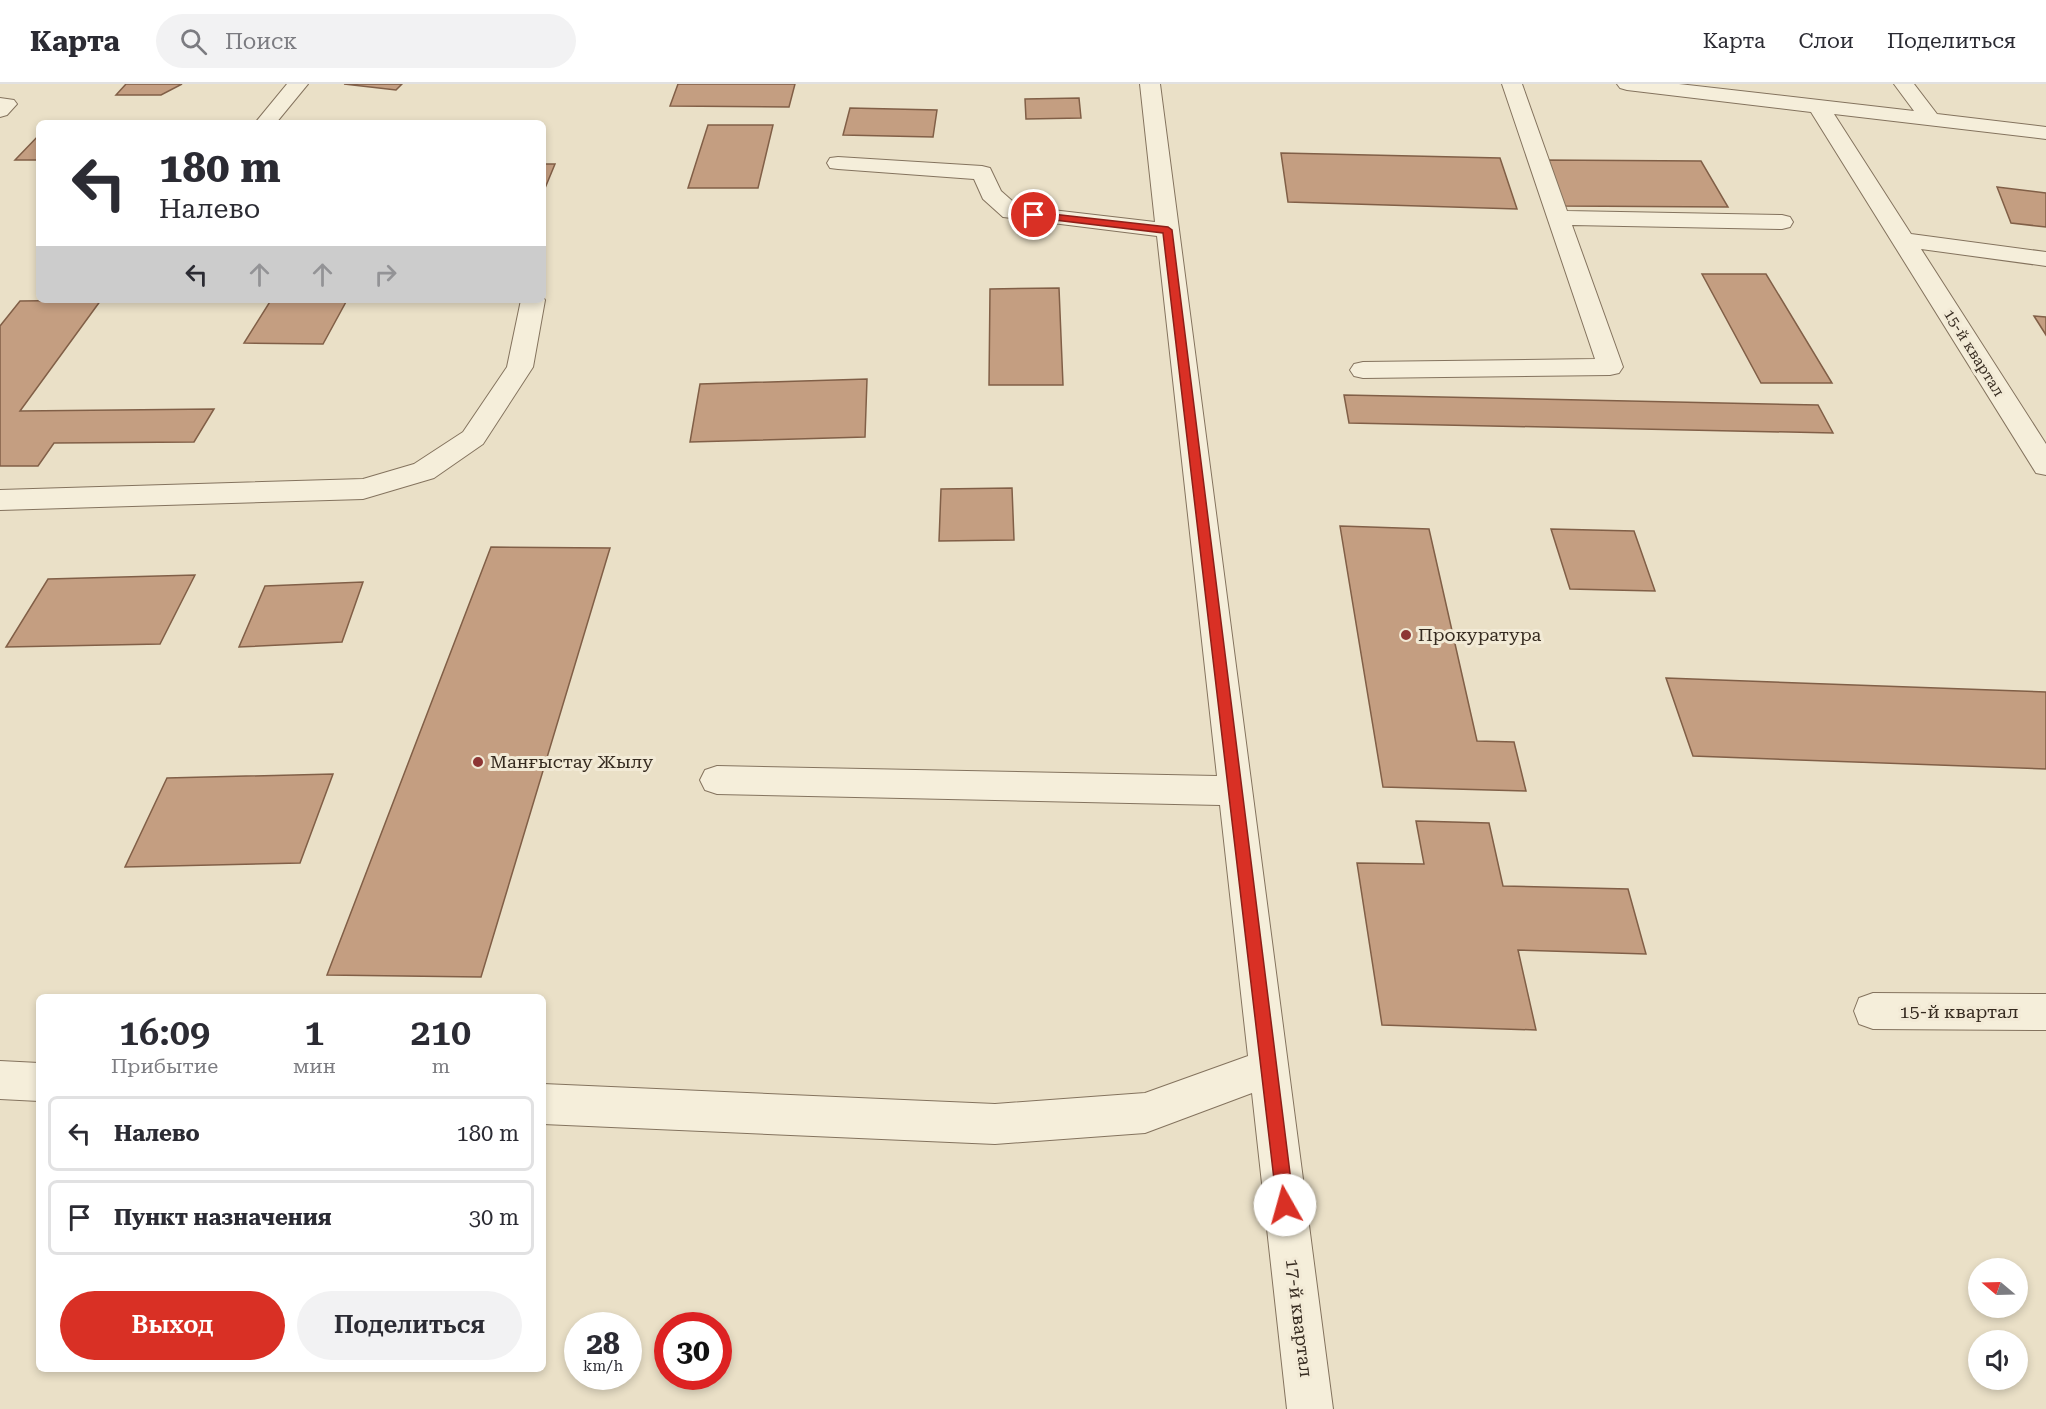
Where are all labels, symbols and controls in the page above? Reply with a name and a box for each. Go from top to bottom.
search box [156,14,576,68]
text: Карта [30,25,120,58]
icon: search [177,25,210,58]
text: Поиск [225,29,297,54]
text: Карта [1703,29,1766,53]
text: Слои [1799,29,1854,53]
text: Поделиться [1887,29,2016,53]
text: 180 m [159,143,281,192]
icon: left [60,144,138,222]
pin [1008,189,1059,240]
text: Налево [159,193,260,225]
icon: arrive [1017,198,1050,231]
icon: left [180,258,213,291]
icon: ahead [243,258,276,291]
icon: ahead [306,258,339,291]
icon: right [369,258,402,291]
street label: 15-й квартал [1940,306,2008,400]
place label: Прокуратура [1418,624,1541,645]
marker: Прокуратура [1399,628,1413,642]
place label: Манғыстау Жылу [490,751,653,772]
marker: Манғыстау Жылу [471,755,485,769]
street label: 15-й квартал [1899,1001,2019,1022]
text: 16:09 [119,1012,210,1054]
text: 1 [304,1012,324,1054]
text: 210 [411,1012,471,1054]
text: Прибытие [111,1054,218,1078]
text: мин [293,1054,336,1078]
text: m [432,1054,450,1078]
icon: left [63,1117,96,1150]
text: Налево [114,1121,200,1146]
text: 180 m [456,1121,519,1146]
position arrow [1253,1173,1317,1237]
icon: arrive [63,1201,96,1234]
text: Пункт назначения [114,1205,332,1230]
text: 30 m [469,1205,519,1230]
street label: 17-й квартал [1282,1258,1317,1378]
north arrow [1968,1258,2028,1318]
map controls [1968,1258,2028,1390]
button: Выход [60,1291,285,1360]
button: Поделиться [297,1291,522,1360]
speed limit sign: 30 [654,1312,732,1390]
text: 28 [586,1326,620,1361]
button: sound [1968,1330,2028,1390]
text: km/h [583,1357,623,1375]

